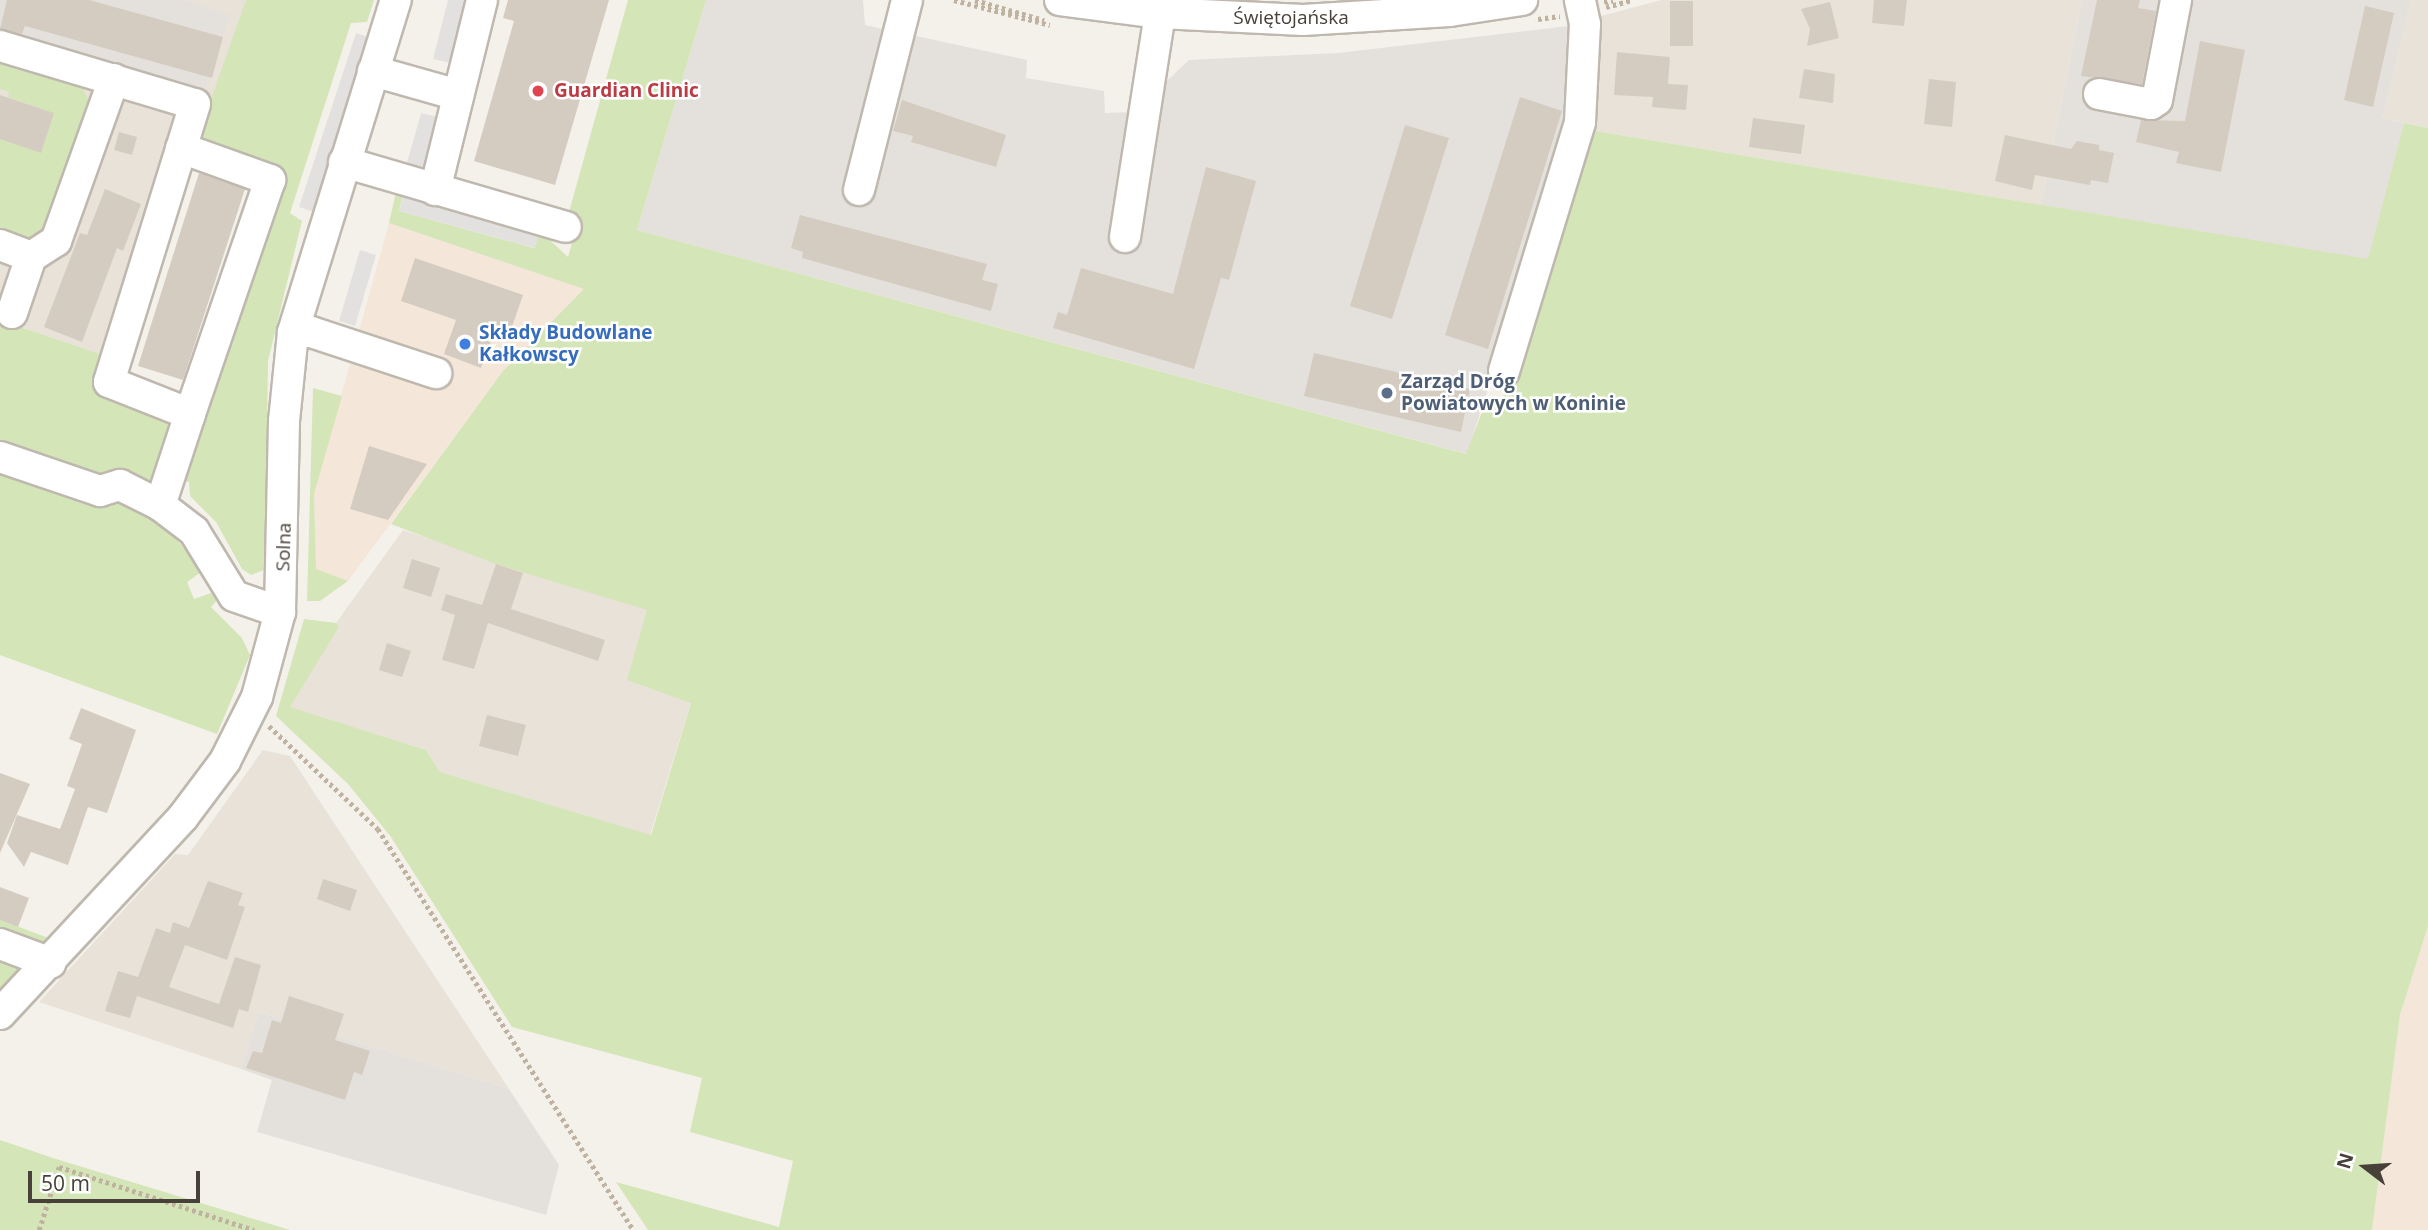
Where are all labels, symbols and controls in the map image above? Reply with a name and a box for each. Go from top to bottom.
street label: Świętojańska [1233,7,1349,29]
place label: Guardian Clinic [554,80,699,102]
marker: Guardian Clinic [528,81,548,101]
place label: Składy Budowlane Kałkowscy [479,322,653,366]
marker: Składy Budowlane Kałkowscy [457,336,473,352]
place label: Zarząd Dróg Powiatowych w Koninie [1401,371,1626,415]
marker: Zarząd Dróg Powiatowych w Koninie [1379,385,1395,401]
street label: Solna [272,522,296,572]
north arrow [2330,1132,2400,1202]
text: N [2330,1150,2360,1172]
scale bar [32,1156,203,1200]
text: 50 m [41,1169,90,1197]

